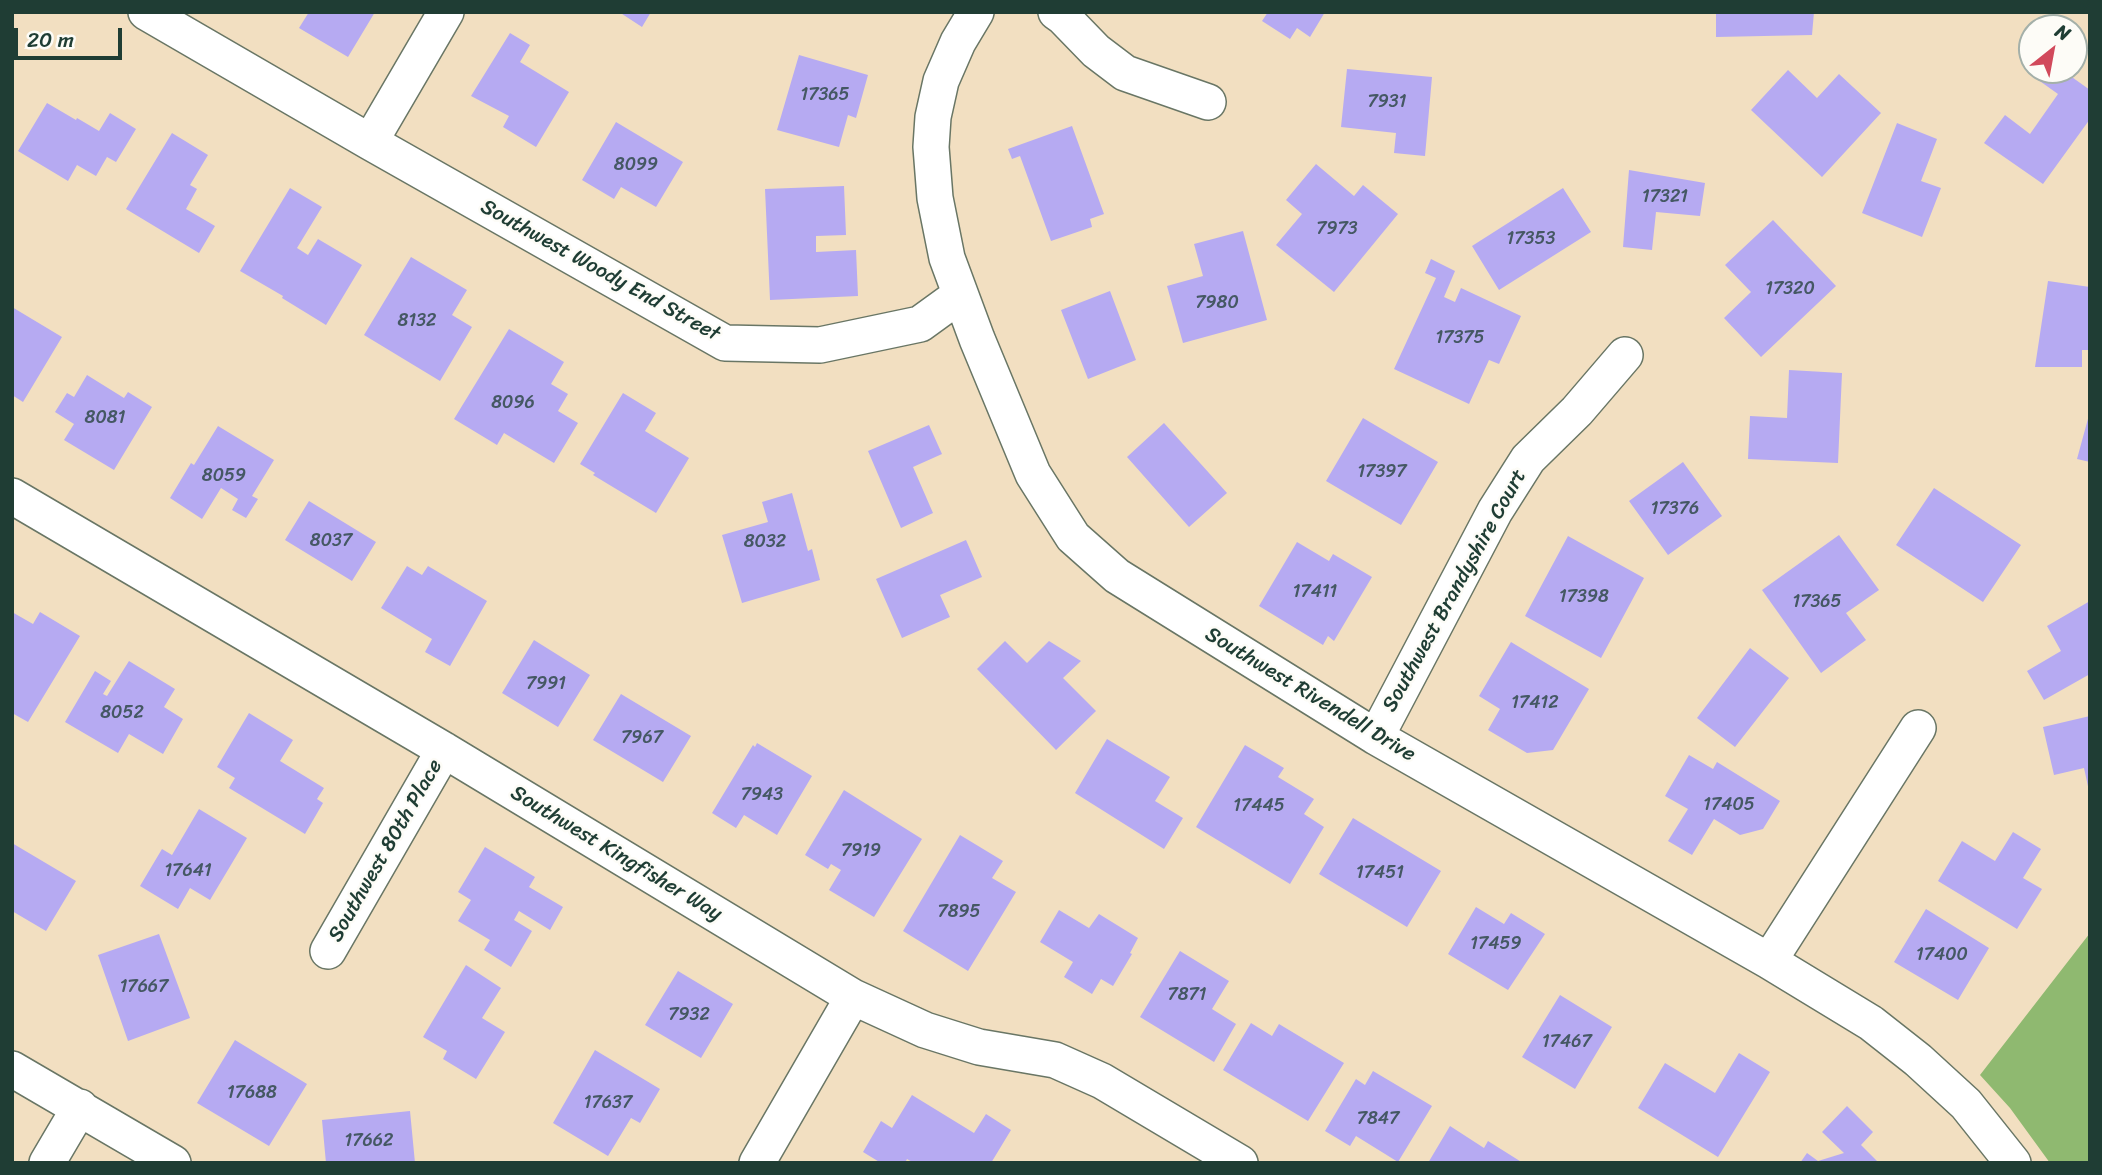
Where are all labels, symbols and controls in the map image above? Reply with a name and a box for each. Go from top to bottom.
scale bar [18,14,126,58]
north arrow [2018,14,2088,84]
text: N [2049,15,2077,50]
text: 20 m [27,21,74,59]
house number: 17365 [800,84,850,106]
house number: 7931 [1368,91,1406,113]
house number: 8099 [614,154,658,176]
house number: 17321 [1642,186,1688,208]
street label: Southwest Woody End Street [476,195,724,347]
house number: 7973 [1316,218,1358,240]
house number: 17353 [1507,228,1555,250]
house number: 17320 [1765,278,1815,300]
house number: 7980 [1195,292,1239,314]
house number: 8132 [398,310,436,332]
house number: 17375 [1435,327,1485,349]
house number: 8096 [491,392,535,414]
house number: 8081 [85,407,125,429]
house number: 17397 [1357,461,1407,483]
house number: 8059 [202,465,246,487]
street label: Southwest Brandyshire Court [1378,465,1532,717]
house number: 17376 [1651,498,1699,520]
house number: 8037 [310,530,352,552]
house number: 8032 [744,531,786,553]
house number: 17411 [1293,581,1337,603]
house number: 17398 [1559,586,1609,608]
house number: 17365 [1792,591,1842,613]
street label: Southwest Rivendell Drive [1200,622,1420,768]
house number: 7991 [526,673,566,695]
house number: 17412 [1511,692,1559,714]
house number: 8052 [100,702,144,724]
house number: 7967 [621,727,663,749]
street label: Southwest 80th Place [324,755,448,947]
street label: Southwest Kingfisher Way [506,781,726,927]
house number: 7943 [741,784,783,806]
house number: 17405 [1703,794,1755,816]
house number: 17445 [1233,795,1285,817]
house number: 7919 [841,840,881,862]
house number: 17641 [164,860,212,882]
house number: 17451 [1356,862,1404,884]
house number: 7895 [937,901,981,923]
house number: 17459 [1470,933,1522,955]
house number: 17400 [1916,944,1968,966]
house number: 17667 [120,976,168,998]
house number: 7871 [1167,984,1207,1006]
house number: 7932 [668,1004,710,1026]
house number: 17467 [1542,1031,1592,1053]
house number: 17688 [227,1082,277,1104]
house number: 17637 [584,1092,632,1114]
house number: 7847 [1357,1108,1399,1130]
house number: 17662 [345,1130,393,1152]

